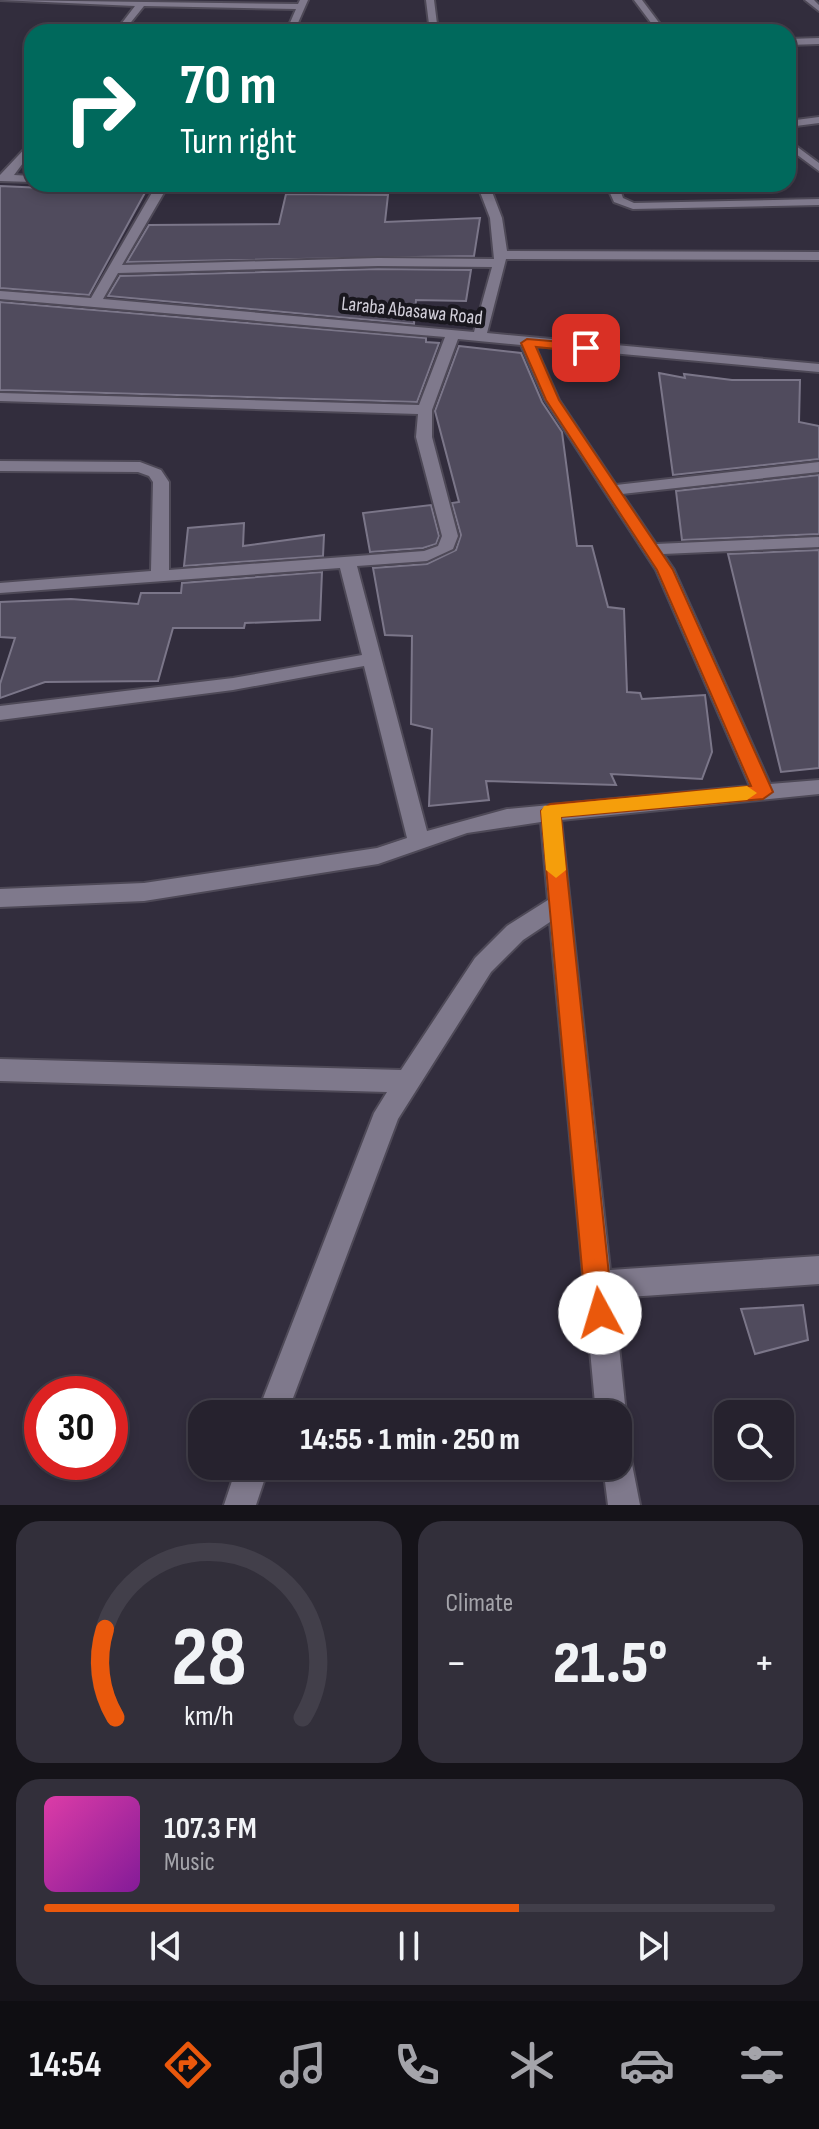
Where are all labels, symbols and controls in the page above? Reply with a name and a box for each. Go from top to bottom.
text: 70 m [180,53,277,120]
icon: right [48,56,152,160]
text: Turn right [180,121,297,164]
street label: Laraba Abasawa Road [340,292,484,330]
pin [552,314,620,382]
icon: arrive [564,326,608,370]
position arrow [558,1271,642,1355]
speed limit sign: 30 [24,1376,128,1480]
map controls [714,1400,794,1480]
button: search [714,1400,794,1480]
text: 14:55 · 1 min · 250 m [300,1422,520,1458]
text: Climate [446,1588,513,1619]
text: 28 [171,1609,247,1709]
text: 21.5° [553,1628,667,1700]
text: − [446,1637,467,1690]
text: + [753,1637,775,1690]
text: km/h [184,1699,233,1734]
text: 107.3 FM [164,1811,257,1847]
text: Music [164,1847,215,1878]
icon: previous [144,1924,188,1968]
icon: pause [387,1924,431,1968]
icon: next [631,1924,675,1968]
icon: directions [160,2037,216,2093]
icon: music [275,2037,331,2093]
icon: phone [389,2037,445,2093]
icon: climate [504,2037,560,2093]
icon: car [619,2037,675,2093]
icon: filters [734,2037,790,2093]
text: 14:54 [29,2044,101,2087]

